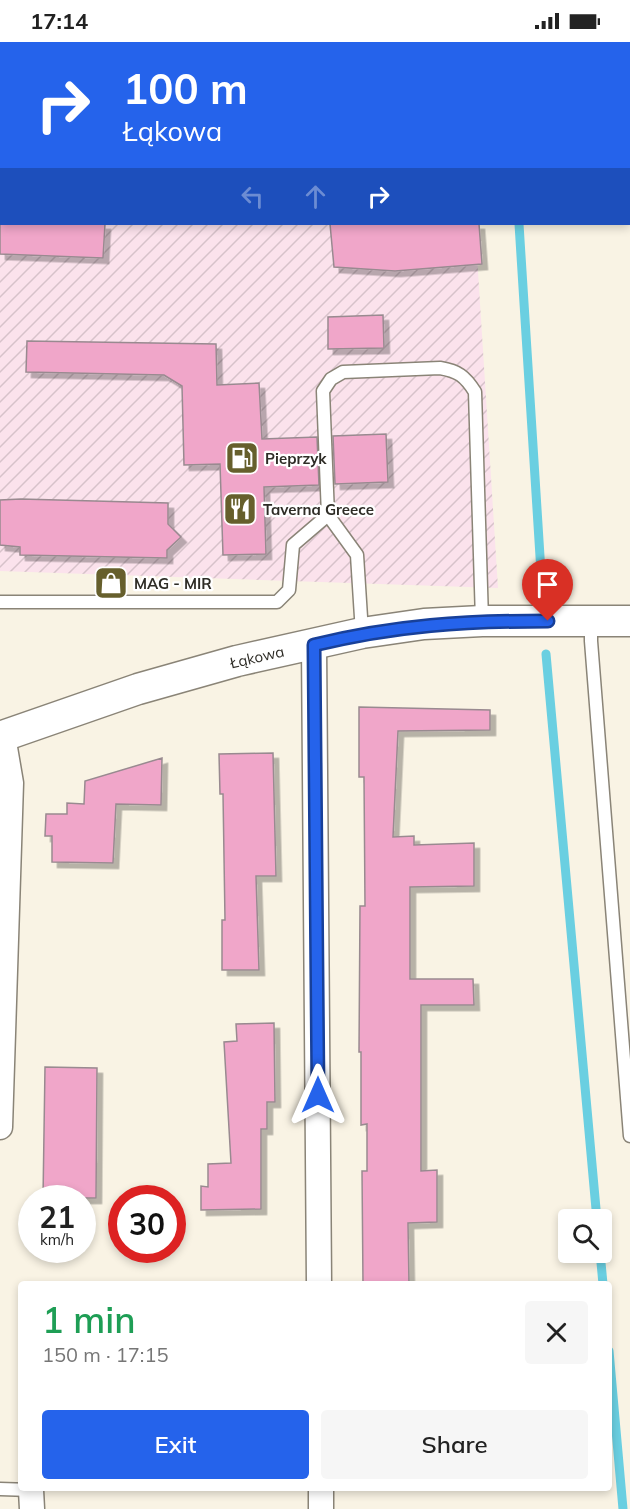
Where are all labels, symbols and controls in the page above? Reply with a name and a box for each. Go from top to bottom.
text: 17:14 [30,7,88,35]
text: 100 m [123,62,248,115]
icon: right [24,66,102,144]
text: Łąkowa [123,114,222,148]
icon: left [236,180,269,213]
icon: ahead [299,180,332,213]
icon: right [362,180,395,213]
fuel station icon: Pieprzyk [224,440,260,476]
place label: Pieprzyk [265,449,327,468]
restaurant icon: Taverna Greece [222,491,258,527]
place label: Taverna Greece [263,500,374,519]
pin [522,559,573,621]
shop icon: MAG - MIR [93,565,129,601]
icon: arrive [531,568,564,601]
place label: MAG - MIR [134,574,212,593]
street label: Łąkowa [227,642,286,673]
position arrow [286,1063,350,1127]
speed limit sign: 30 [108,1185,186,1263]
text: 21 [39,1198,75,1236]
map controls [558,1209,612,1263]
button: search [558,1209,612,1263]
text: km/h [40,1230,74,1249]
text: 1 min [42,1297,136,1342]
button: close [525,1301,588,1364]
text: 150 m · 17:15 [42,1342,168,1367]
button: Exit [42,1410,309,1479]
button: Share [321,1410,588,1479]

